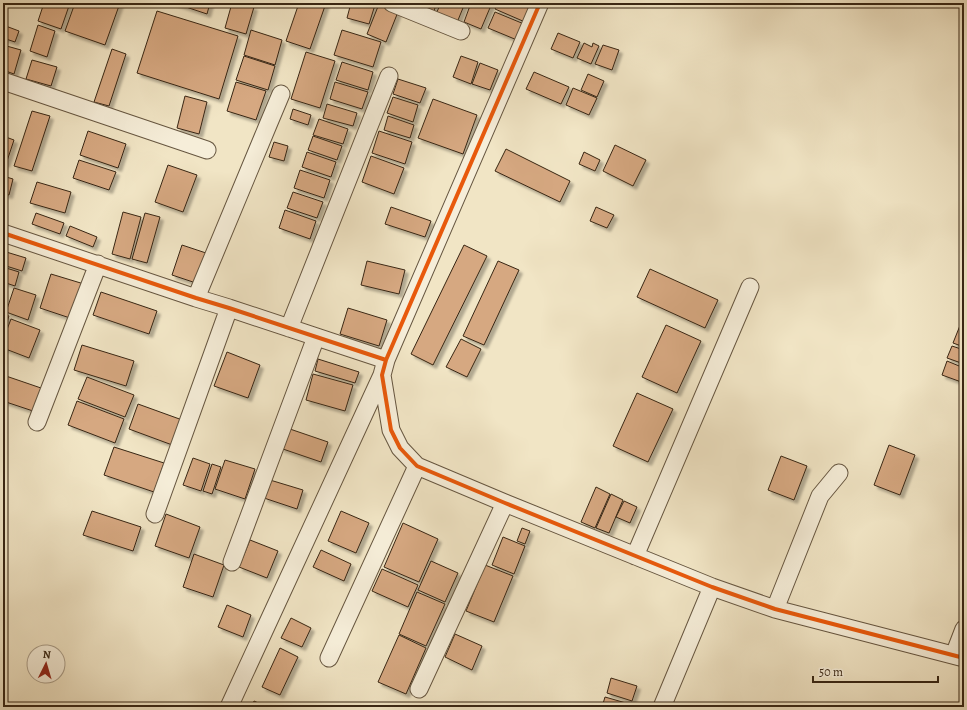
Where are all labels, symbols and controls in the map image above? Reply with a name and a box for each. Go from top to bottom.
north arrow [26,644,66,684]
text: N [42,647,51,662]
scale bar [813,658,938,684]
text: 50 m [819,664,843,680]

